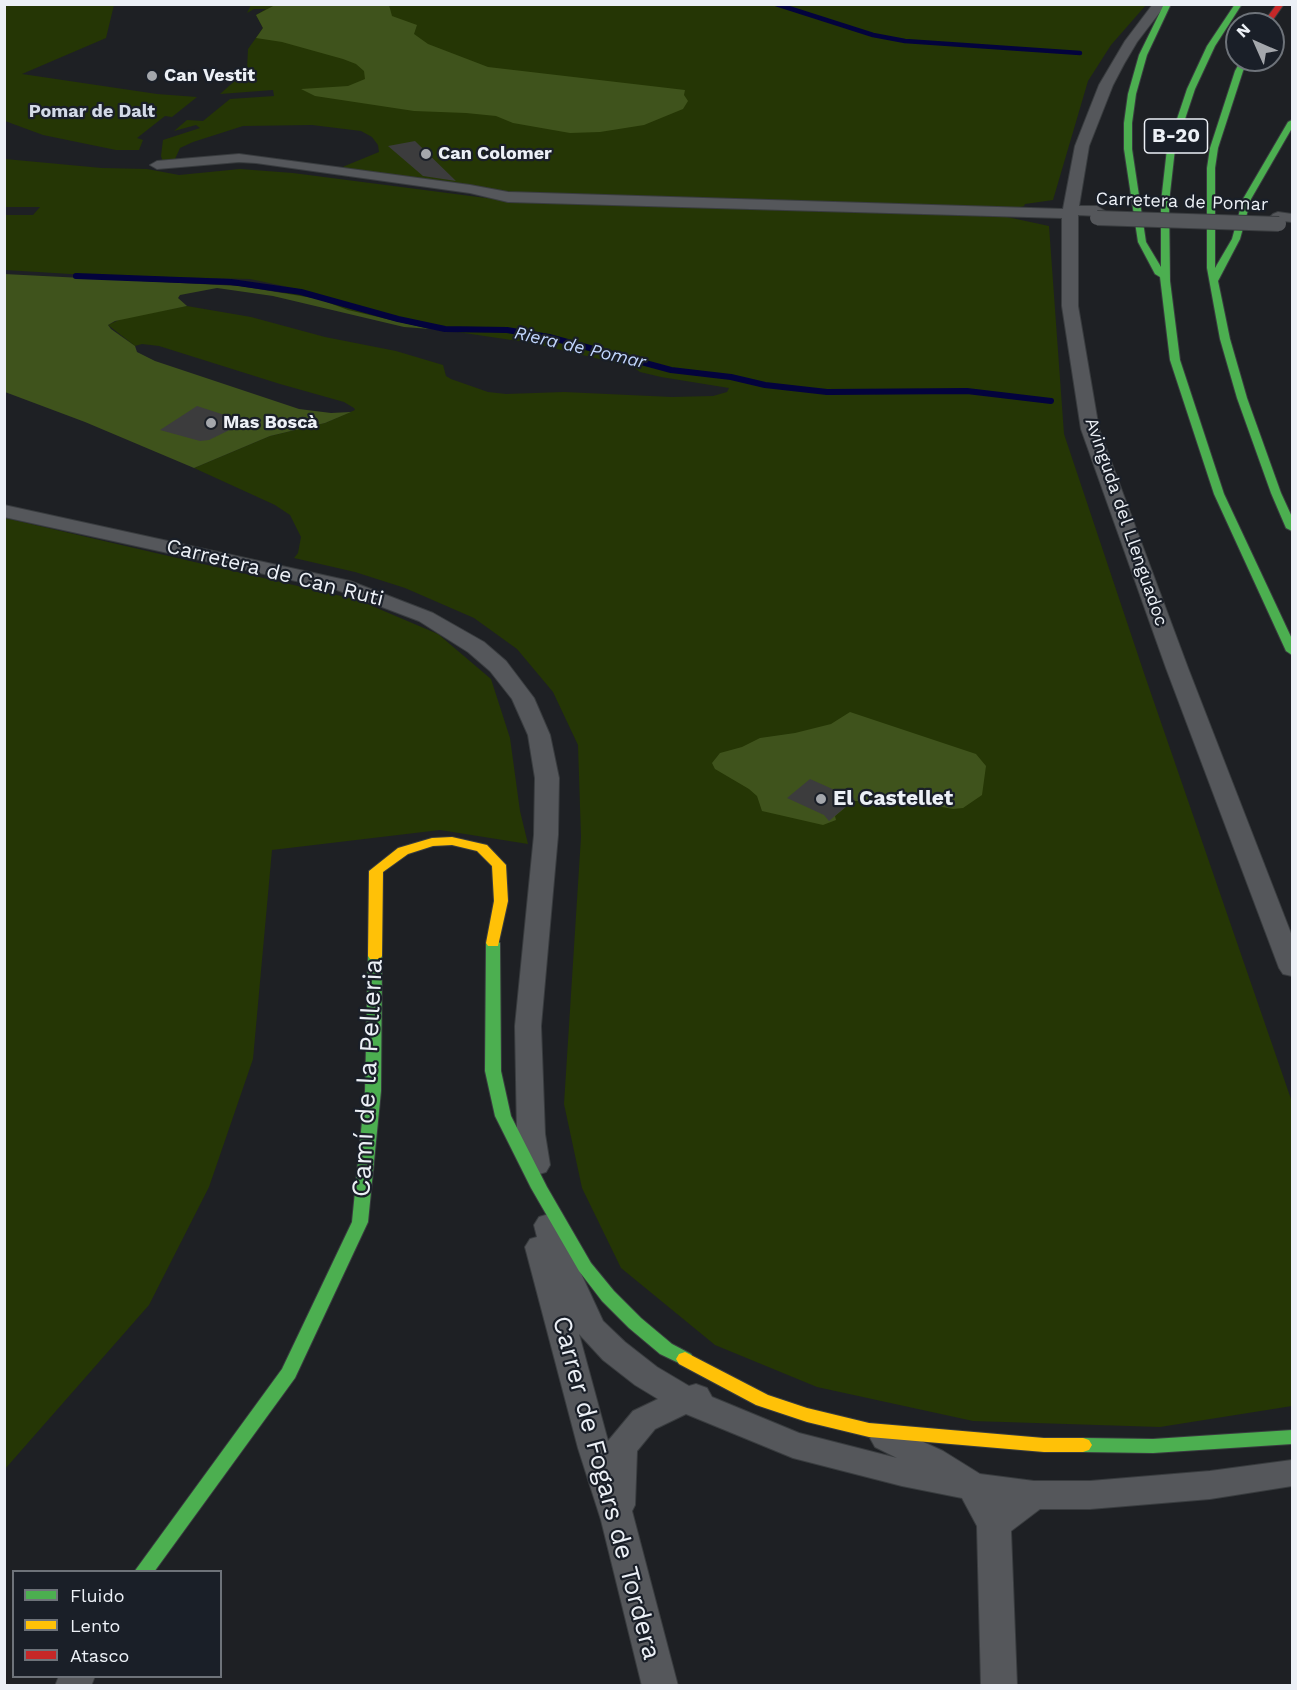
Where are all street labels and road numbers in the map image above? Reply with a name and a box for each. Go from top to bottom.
road number: B-20 [1144,119,1208,153]
street label: Carretera de Pomar [1095,188,1269,216]
street label: Avinguda del Llenguadoc [1080,415,1172,629]
street label: Carretera de Can Ruti [164,534,386,612]
street label: Camí de la Pelleria [346,958,390,1198]
street label: Carrer de Fogars de Tordera [545,1313,667,1663]

